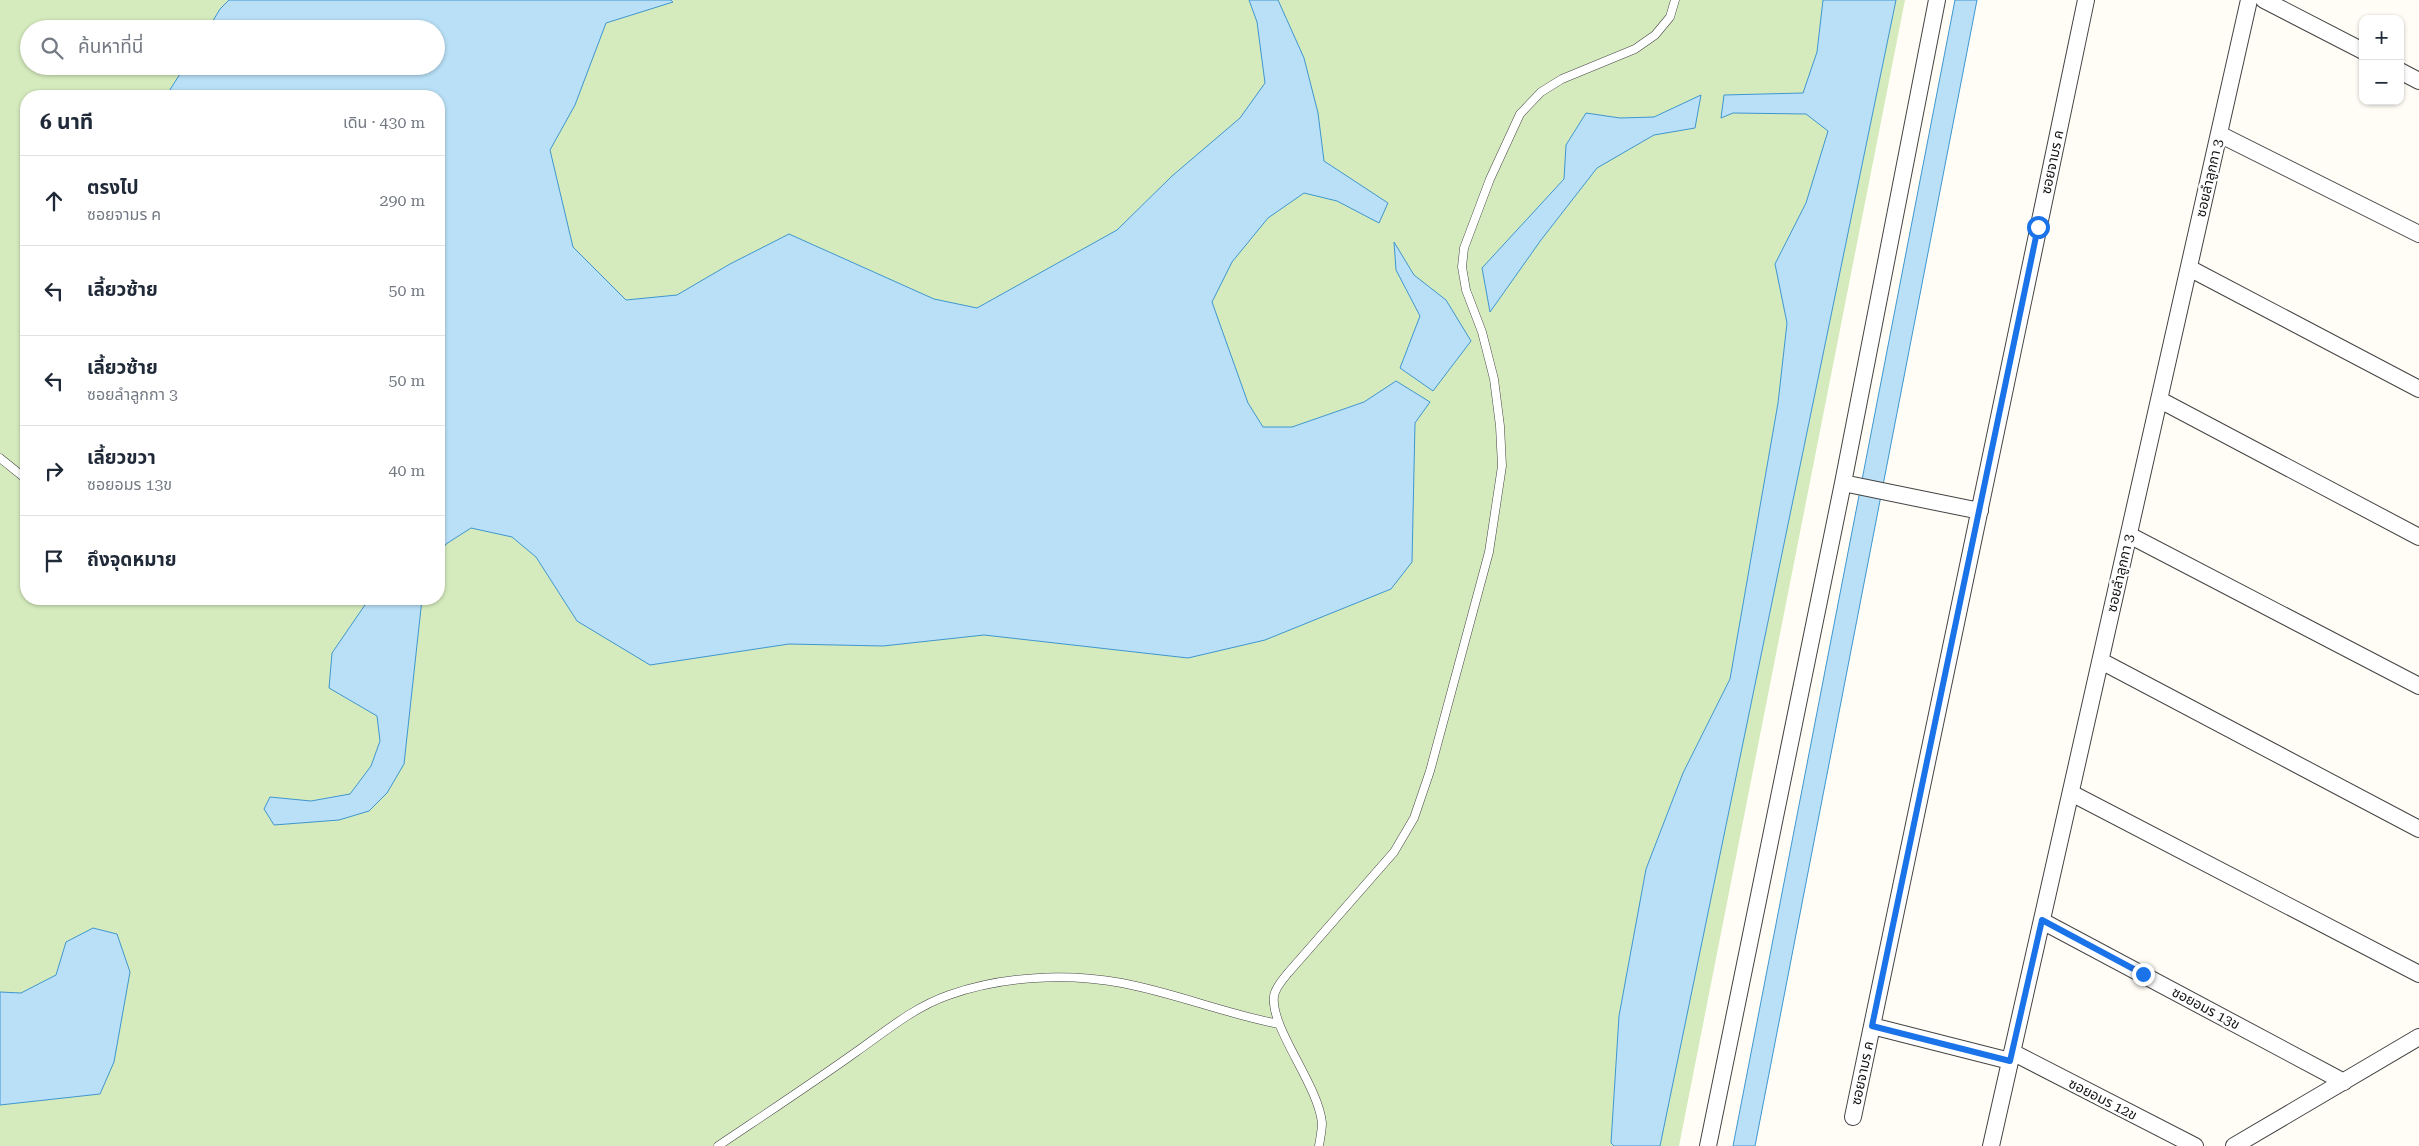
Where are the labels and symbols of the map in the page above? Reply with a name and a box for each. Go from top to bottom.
street label: ซอยจามร ค [2037,129,2067,195]
street label: ซอยลำลูกกา 3 [2192,137,2227,219]
route start [2027,216,2050,239]
street label: ซอยลำลูกกา 3 [2103,532,2138,614]
route end [2132,963,2155,986]
street label: ซอยอมร 13ข [2169,983,2243,1033]
street label: ซอยจามร ค [1847,1040,1877,1106]
street label: ซอยอมร 12ข [2066,1075,2140,1123]

